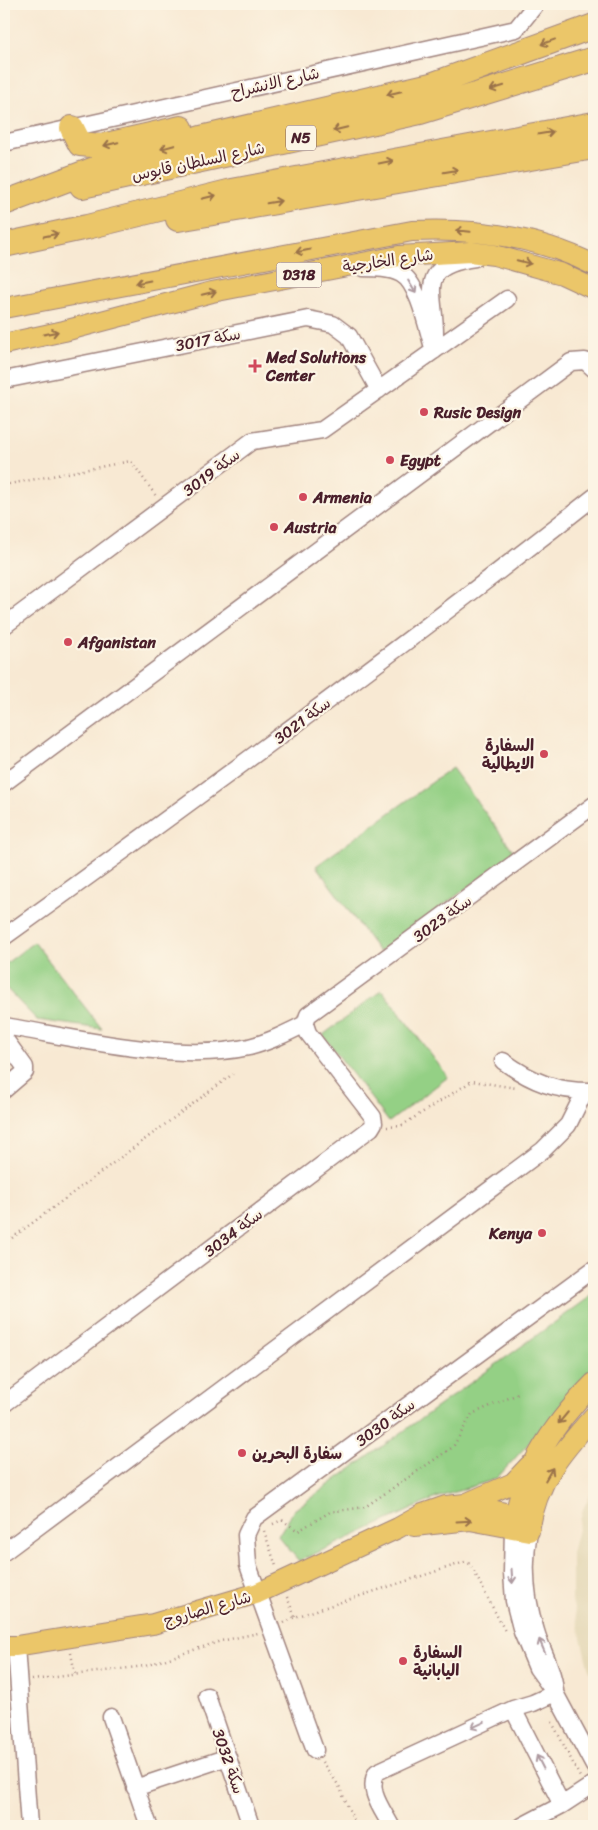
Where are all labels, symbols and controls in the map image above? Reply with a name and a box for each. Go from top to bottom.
one-way arrow [541,38,557,47]
street label: شارع الانشراح [228,58,322,107]
one-way arrow [490,84,506,94]
one-way arrow [387,89,403,98]
one-way arrow [333,125,349,135]
road number: N5 [286,126,316,150]
one-way arrow [537,127,553,137]
street label: شارع السلطان قابوس [129,133,267,190]
one-way arrow [103,140,119,149]
one-way arrow [161,143,177,153]
one-way arrow [378,157,394,166]
one-way arrow [442,165,458,175]
one-way arrow [201,192,217,201]
one-way arrow [265,197,281,207]
one-way arrow [456,226,472,236]
one-way arrow [43,230,59,239]
street label: شارع الخارجية [341,240,435,281]
one-way arrow [295,247,311,257]
one-way arrow [516,258,532,267]
road number: D318 [276,262,322,288]
one-way arrow [136,277,152,287]
one-way arrow [407,280,418,294]
one-way arrow [200,288,216,297]
street label: سكة 3017 [173,319,243,360]
one-way arrow [43,328,59,338]
place label: Med Solutions Center [265,343,367,390]
marker: Med Solutions Center [248,359,262,373]
place label: Rusic Design [433,398,522,427]
marker: Rusic Design [418,406,430,418]
street label: سكة 3019 [176,441,247,504]
place label: Egypt [400,446,441,475]
marker: Egypt [384,454,396,466]
place label: Armenia [312,483,373,512]
marker: Armenia [297,491,309,503]
place label: Austria [283,513,337,542]
marker: Austria [268,521,280,533]
place label: Afganistan [77,628,156,657]
marker: Afganistan [62,636,74,648]
street label: سكة 3021 [267,689,337,752]
place label: السفارة الايطالية [482,731,534,778]
marker: السفارة الايطالية [538,748,550,760]
street label: سكة 3023 [406,887,478,950]
street label: سكة 3034 [197,1200,269,1265]
place label: Kenya [488,1219,533,1248]
marker: Kenya [536,1227,548,1239]
street label: سكة 3030 [349,1391,422,1454]
one-way arrow [557,1411,568,1424]
place label: سفارة البحرين [252,1439,342,1468]
marker: سفارة البحرين [236,1447,248,1459]
one-way arrow [544,1467,554,1482]
one-way arrow [456,1517,472,1526]
one-way arrow [507,1568,517,1584]
street label: شارع الصاروج [160,1582,255,1635]
place label: السفارة اليابانية [413,1638,462,1685]
one-way arrow [537,1639,547,1654]
marker: السفارة اليابانية [397,1655,409,1667]
one-way arrow [471,1721,486,1730]
street label: سكة 3032 [204,1724,253,1798]
one-way arrow [535,1755,544,1770]

